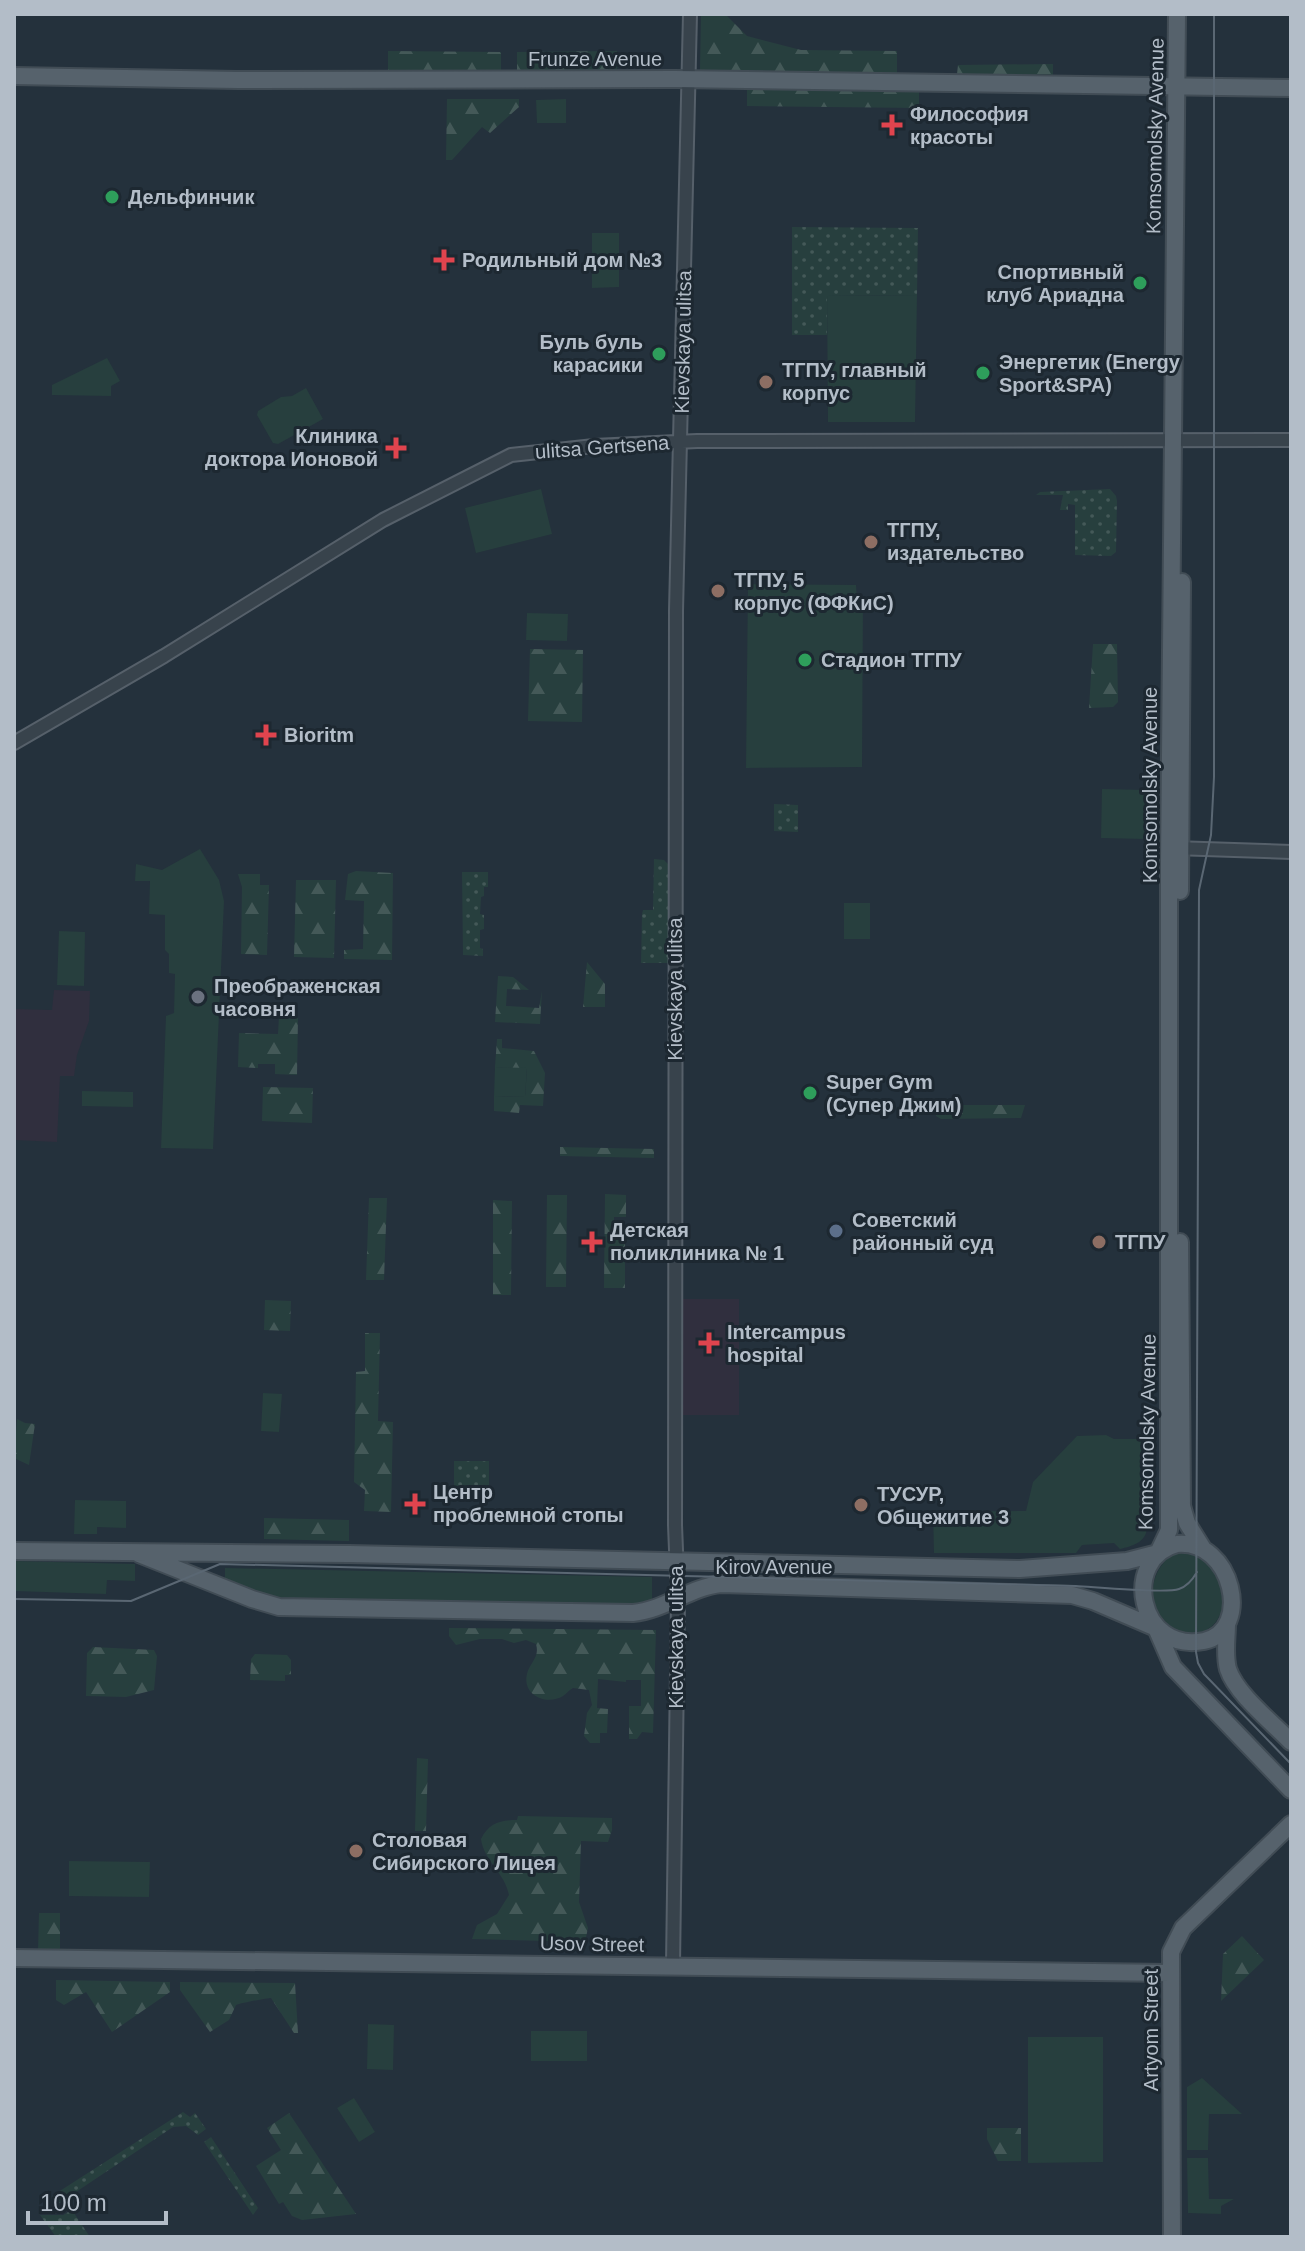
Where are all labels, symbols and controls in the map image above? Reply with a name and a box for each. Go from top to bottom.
street label: Komsomolsky Avenue [1142,38,1168,234]
street label: Frunze Avenue [528,48,662,70]
place label: Философия красоты [910,103,1029,148]
marker: Философия красоты [881,114,903,136]
place label: Дельфинчик [128,186,255,208]
marker: Дельфинчик [103,188,121,206]
marker: Родильный дом №3 [433,249,455,271]
place label: Родильный дом №3 [462,249,662,271]
place label: Спортивный клуб Ариадна [986,261,1125,306]
street label: Kievskaya ulitsa [671,269,695,414]
marker: Спортивный клуб Ариадна [1131,274,1149,292]
place label: Буль буль карасики [540,331,643,376]
marker: Буль буль карасики [650,345,668,363]
place label: Энергетик (Energy Sport&SPA) [999,351,1181,396]
place label: ТГПУ, главный корпус [782,359,927,404]
marker: Энергетик (Energy Sport&SPA) [974,364,992,382]
marker: ТГПУ, главный корпус [757,373,775,391]
place label: Клиника доктора Ионовой [205,425,379,470]
street label: ulitsa Gertsena [534,431,671,463]
marker: Клиника доктора Ионовой [385,437,407,459]
place label: ТГПУ, издательство [887,519,1024,564]
marker: ТГПУ, издательство [862,533,880,551]
place label: ТГПУ, 5 корпус (ФФКиС) [734,569,894,614]
marker: ТГПУ, 5 корпус (ФФКиС) [709,582,727,600]
place label: Стадион ТГПУ [821,649,962,671]
marker: Стадион ТГПУ [796,651,814,669]
street label: Komsomolsky Avenue [1139,687,1161,883]
marker: Bioritm [255,724,277,746]
place label: Bioritm [284,724,354,746]
street label: Kievskaya ulitsa [664,916,686,1061]
place label: Преображенская часовня [214,975,381,1020]
marker: Преображенская часовня [189,988,207,1006]
place label: Super Gym (Супер Джим) [826,1071,961,1116]
marker: Super Gym (Супер Джим) [801,1084,819,1102]
place label: Советский районный суд [852,1209,994,1254]
place label: Детская поликлиника № 1 [610,1219,784,1264]
marker: Советский районный суд [827,1222,845,1240]
marker: Детская поликлиника № 1 [581,1231,603,1253]
place label: ТГПУ [1115,1231,1166,1253]
marker: ТГПУ [1090,1233,1108,1251]
place label: Intercampus hospital [727,1321,846,1366]
marker: Intercampus hospital [698,1332,720,1354]
street label: Komsomolsky Avenue [1134,1334,1160,1530]
place label: Центр проблемной стопы [433,1481,624,1526]
place label: ТУСУР, Общежитие 3 [877,1483,1009,1528]
marker: Центр проблемной стопы [404,1493,426,1515]
marker: ТУСУР, Общежитие 3 [852,1496,870,1514]
street label: Kirov Avenue [715,1556,833,1578]
street label: Kievskaya ulitsa [665,1564,687,1709]
place label: Столовая Сибирского Лицея [372,1829,556,1874]
marker: Столовая Сибирского Лицея [347,1842,365,1860]
street label: Usov Street [540,1932,645,1956]
street label: Artyom Street [1140,1968,1162,2091]
scale bar [28,2175,166,2225]
text: 100 m [40,2189,107,2216]

